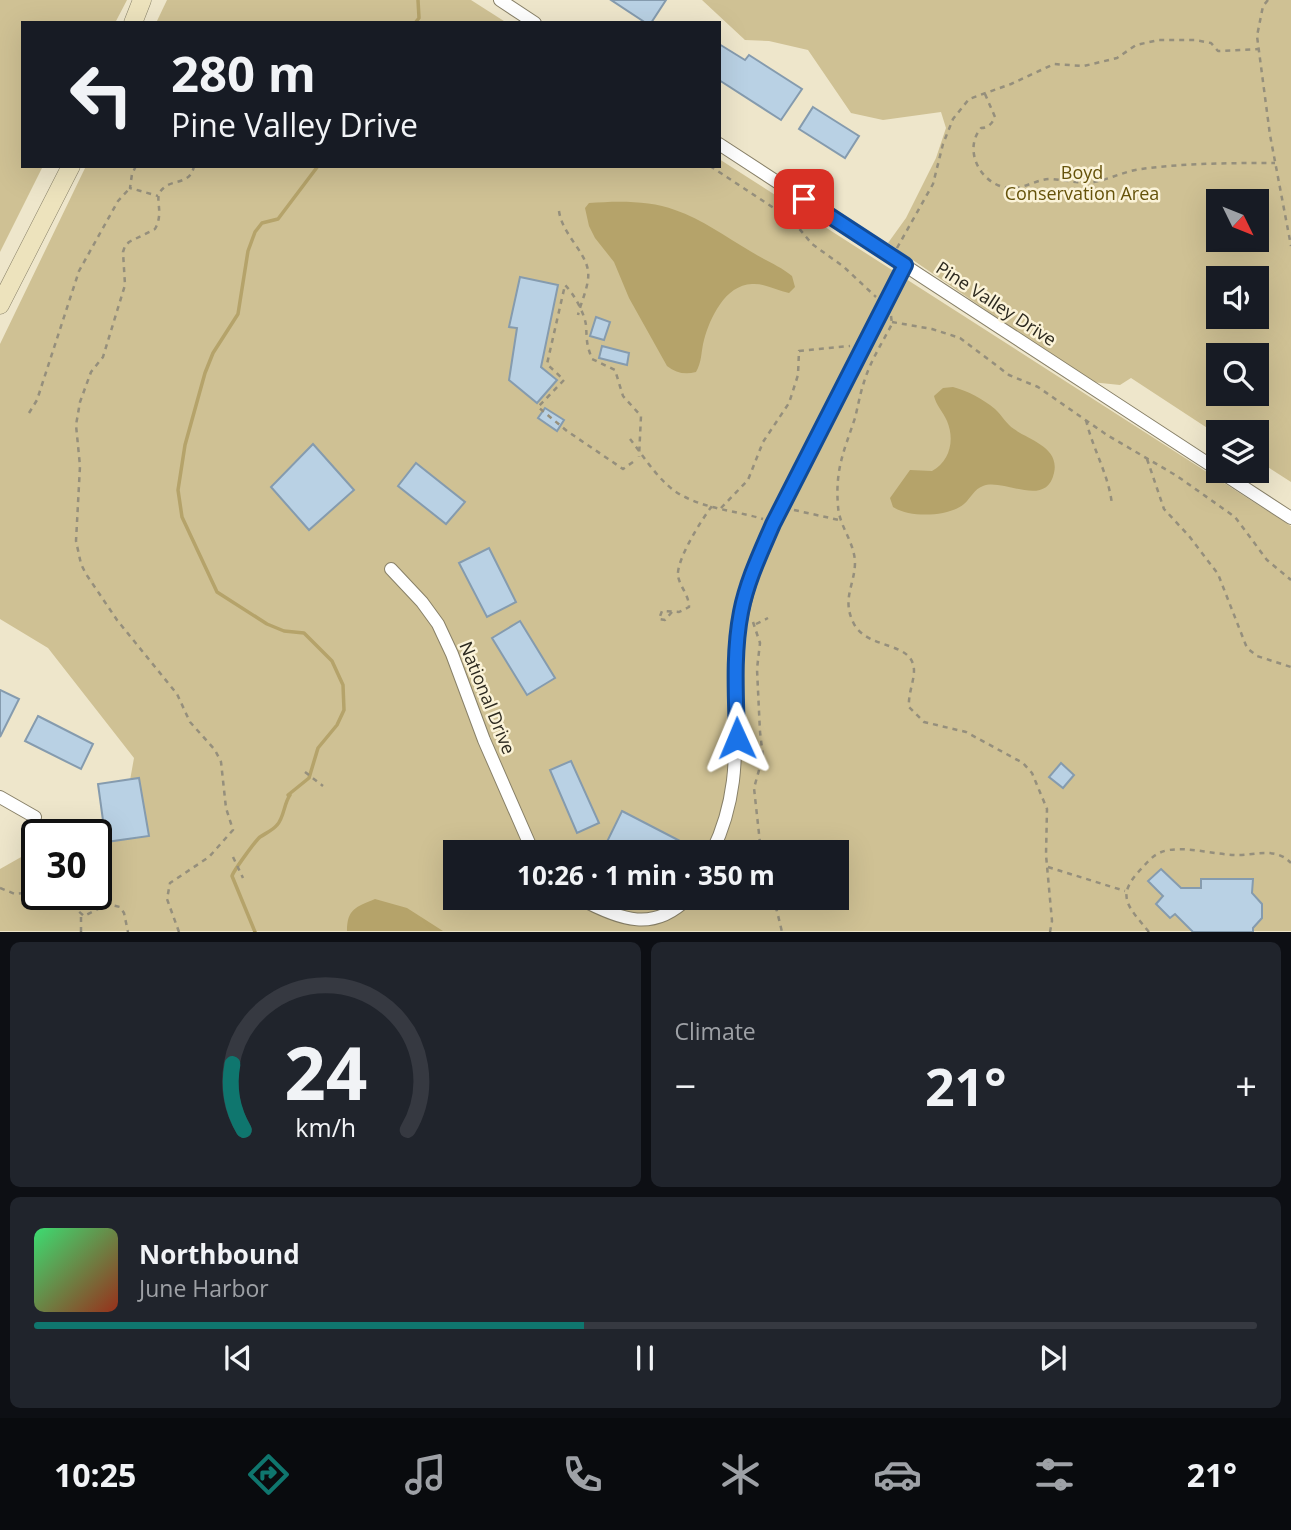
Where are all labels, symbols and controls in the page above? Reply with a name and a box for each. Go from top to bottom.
text: 280 m [171,40,316,106]
icon: left [56,49,147,140]
text: Pine Valley Drive [171,103,418,146]
park label: Boyd Conservation Area [1005,160,1159,205]
pin [774,169,834,229]
icon: arrive [785,180,823,218]
north arrow [1206,189,1269,252]
map controls [1206,189,1269,483]
street label: Pine Valley Drive [932,255,1061,351]
button: sound [1206,266,1269,329]
button: search [1206,343,1269,406]
button: layers [1206,420,1269,483]
street label: National Drive [454,638,521,758]
position arrow [700,701,774,775]
speed limit sign: 30 [21,819,112,910]
text: 10:26 · 1 min · 350 m [517,857,775,893]
text: Climate [675,1015,756,1047]
text: 24 [284,1023,367,1122]
text: 21° [925,1050,1007,1121]
text: − [675,1059,696,1111]
text: + [1235,1059,1257,1111]
text: km/h [295,1110,356,1144]
text: Northbound [139,1236,300,1272]
text: June Harbor [139,1272,269,1304]
icon: previous [219,1339,257,1377]
icon: pause [626,1339,664,1377]
icon: next [1034,1339,1072,1377]
icon: directions [244,1450,293,1499]
icon: music [401,1450,450,1499]
icon: phone [558,1450,607,1499]
icon: climate [716,1450,765,1499]
icon: car [873,1450,922,1499]
icon: filters [1030,1450,1079,1499]
text: 10:25 [54,1453,136,1496]
text: 21° [1187,1453,1237,1496]

